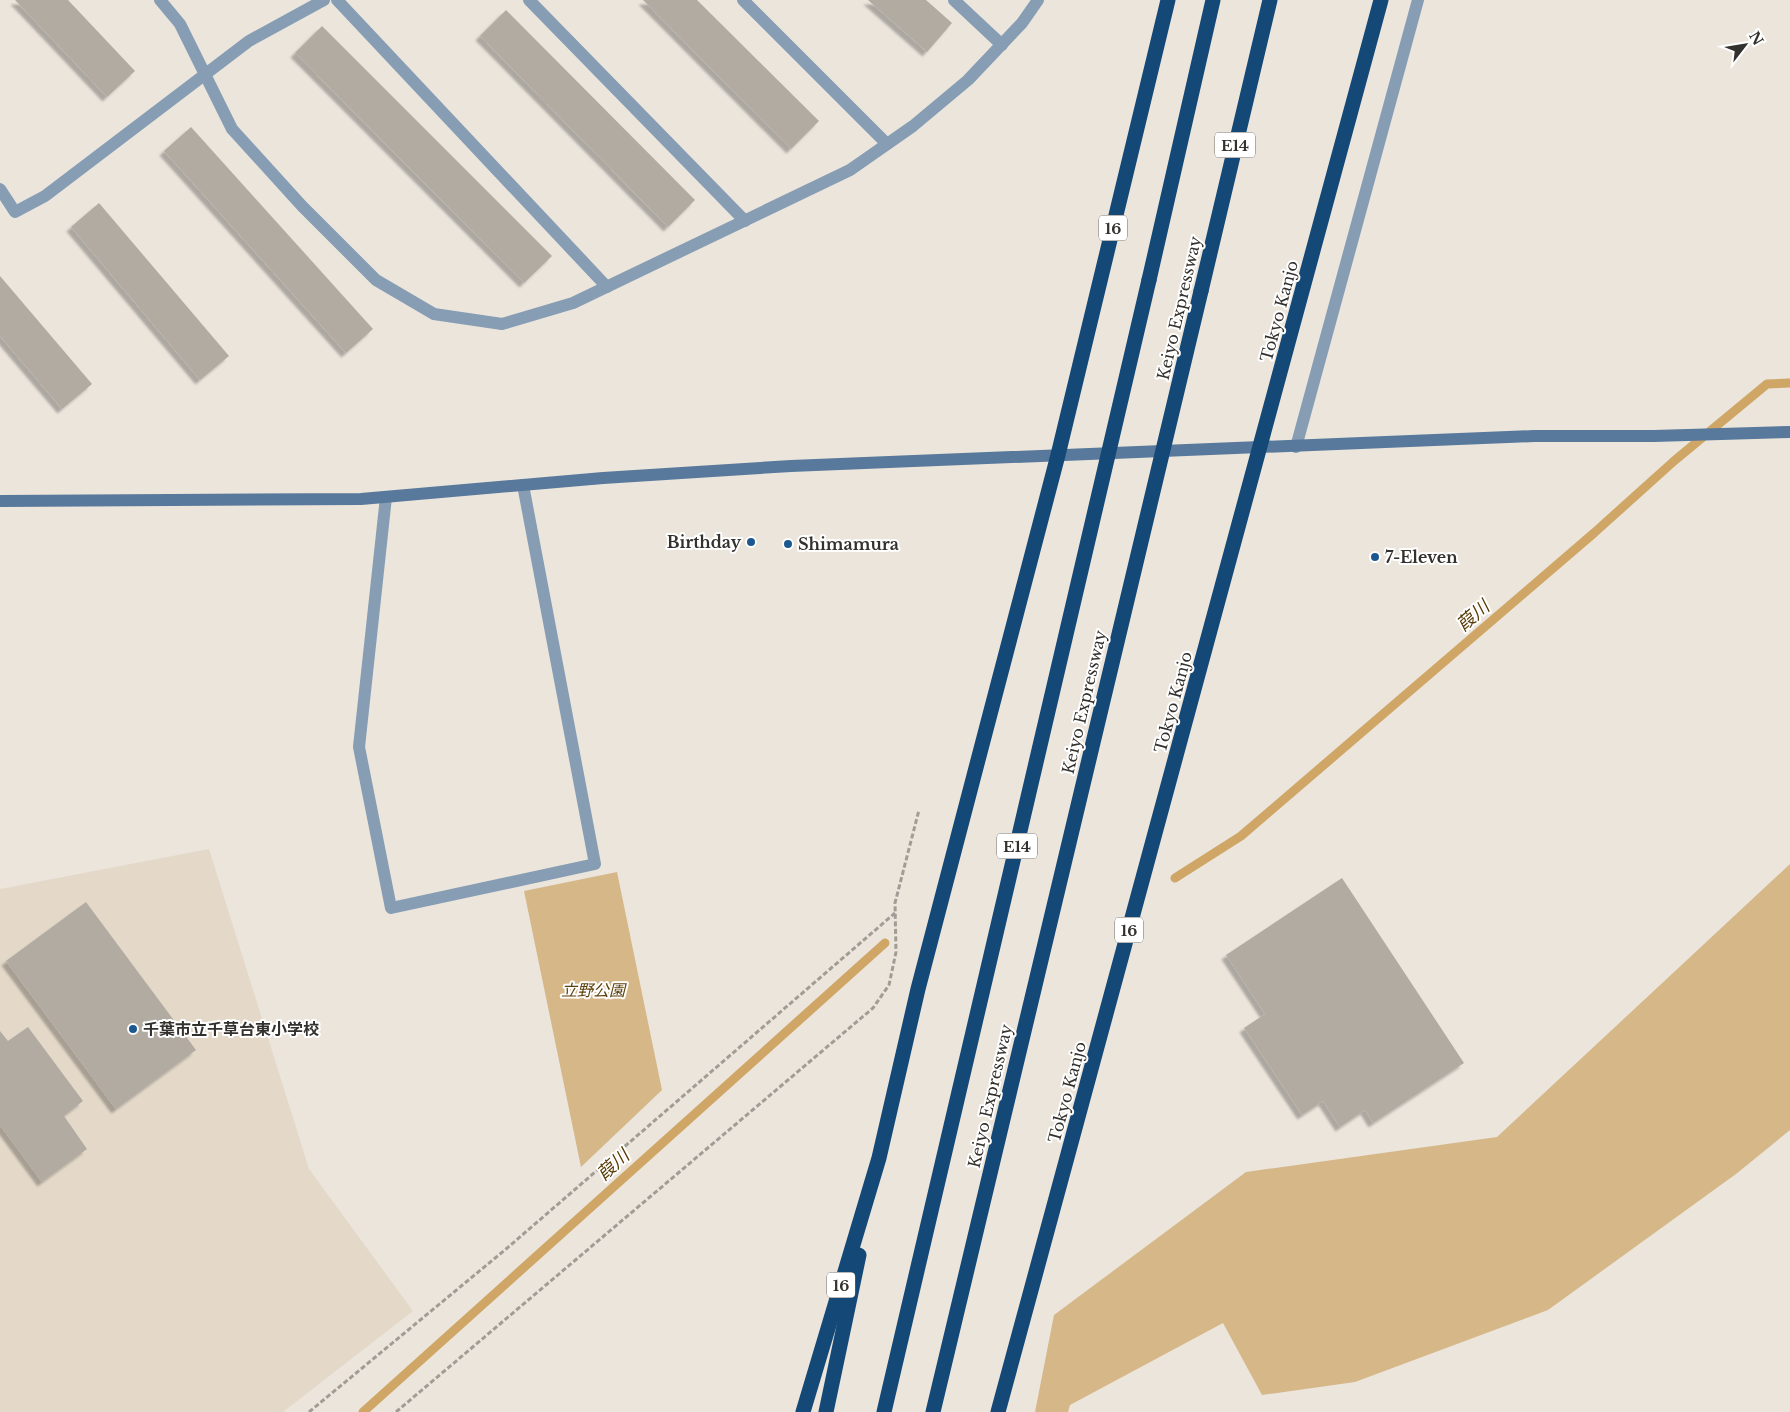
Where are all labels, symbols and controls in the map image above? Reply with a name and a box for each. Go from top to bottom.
north arrow [1720,20,1770,70]
text: N [1745,28,1767,49]
road number: E14 [1215,132,1255,158]
road number: 16 [1099,216,1127,240]
street label: Keiyo Expressway [1153,233,1205,382]
street label: Tokyo Kanjo [1256,258,1302,364]
place label: Birthday [667,532,742,552]
place label: Shimamura [798,534,899,554]
marker: Birthday [745,536,757,548]
marker: Shimamura [782,538,794,550]
place label: 7-Eleven [1385,547,1458,567]
marker: 7-Eleven [1369,551,1381,563]
water label: 葭川 [1452,595,1495,636]
street label: Keiyo Expressway [1058,627,1110,776]
street label: Tokyo Kanjo [1150,649,1196,755]
road number: E14 [997,834,1037,858]
road number: 16 [1115,918,1143,942]
park label: 立野公園 [561,980,627,1000]
place label: 千葉市立千草台東小学校 [143,1019,319,1039]
street label: Keiyo Expressway [964,1021,1016,1170]
marker: 千葉市立千草台東小学校 [127,1023,139,1035]
street label: Tokyo Kanjo [1044,1039,1090,1145]
water label: 葭川 [592,1143,635,1185]
road number: 16 [827,1272,855,1298]

